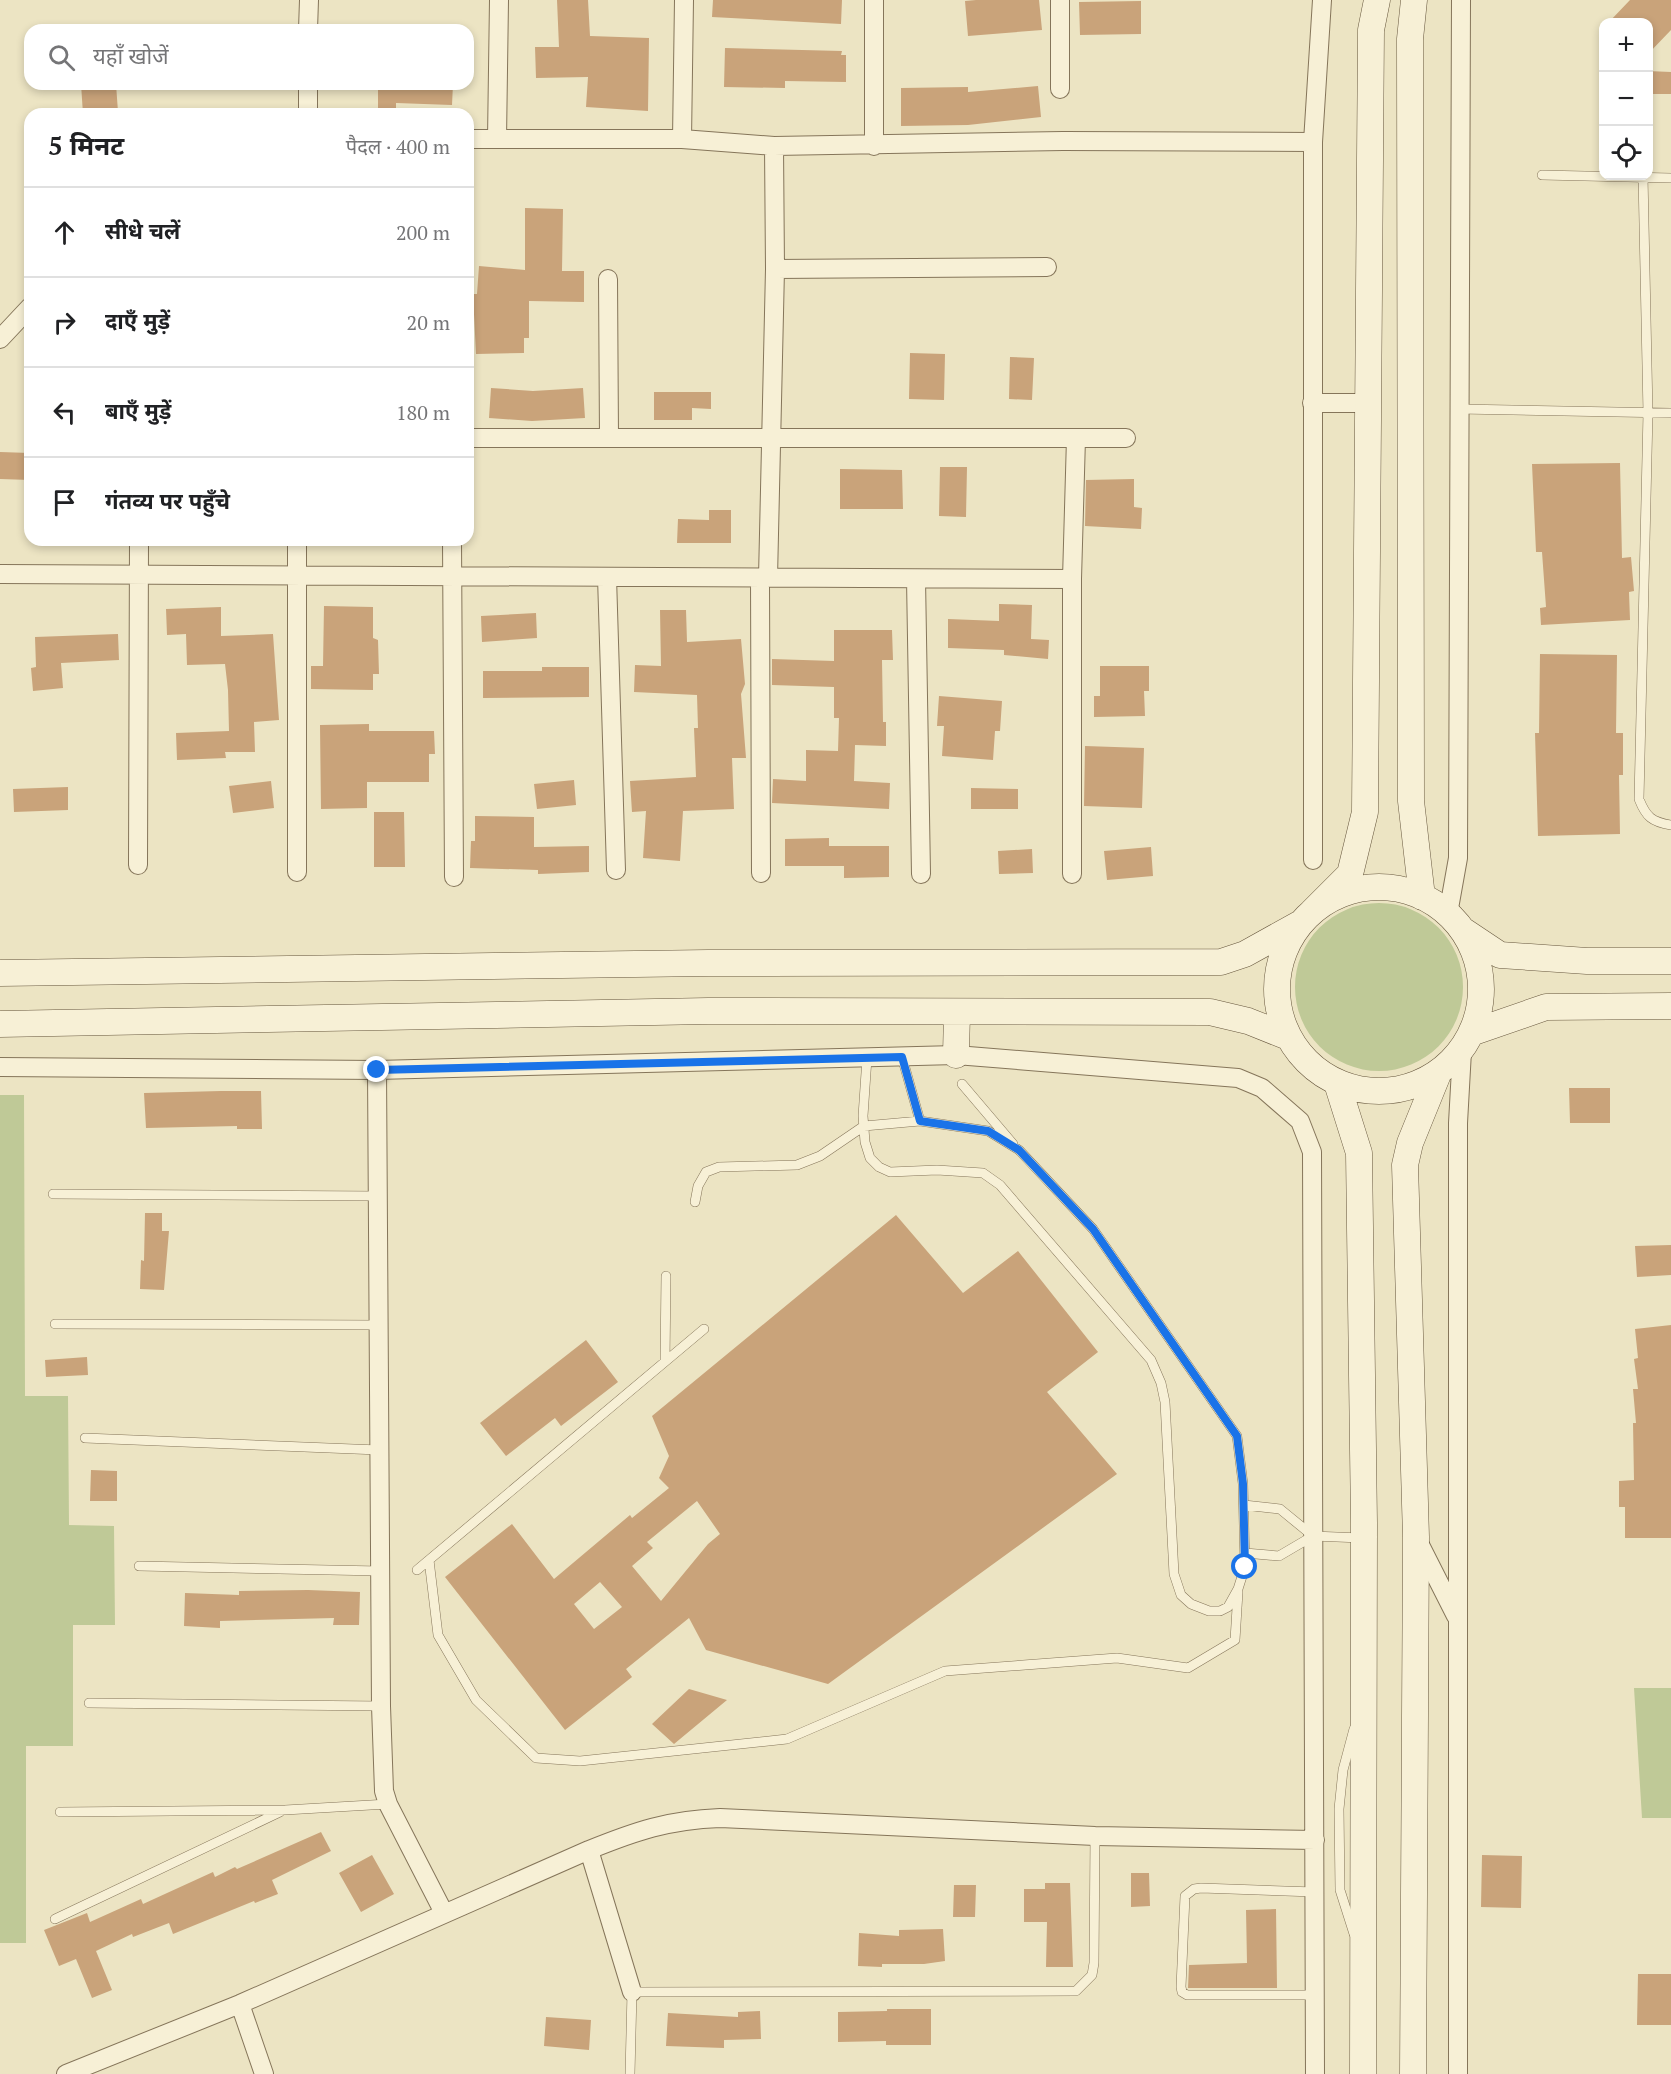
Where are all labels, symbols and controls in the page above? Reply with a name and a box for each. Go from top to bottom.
map controls [1599,18,1653,180]
button: + [1599,18,1653,72]
search box [24,24,474,90]
icon: search [45,41,78,74]
text: यहाँ खोजें [93,41,169,70]
button: − [1599,72,1653,126]
button: locate [1599,126,1653,180]
text: 5 मिनट [48,128,124,162]
text: पैदल · 400 m [346,133,450,160]
icon: ahead [48,216,81,249]
text: सीधे चलें [105,216,180,245]
text: 200 m [396,219,450,246]
icon: right [48,306,81,339]
text: दाएँ मुड़ें [105,306,170,335]
text: 20 m [407,309,450,336]
icon: left [48,396,81,429]
text: बाएँ मुड़ें [105,396,171,425]
text: 180 m [396,399,450,426]
icon: arrive [48,486,81,519]
text: गंतव्य पर पहुँचे [105,486,230,515]
route end [363,1056,389,1082]
route start [1231,1553,1257,1579]

